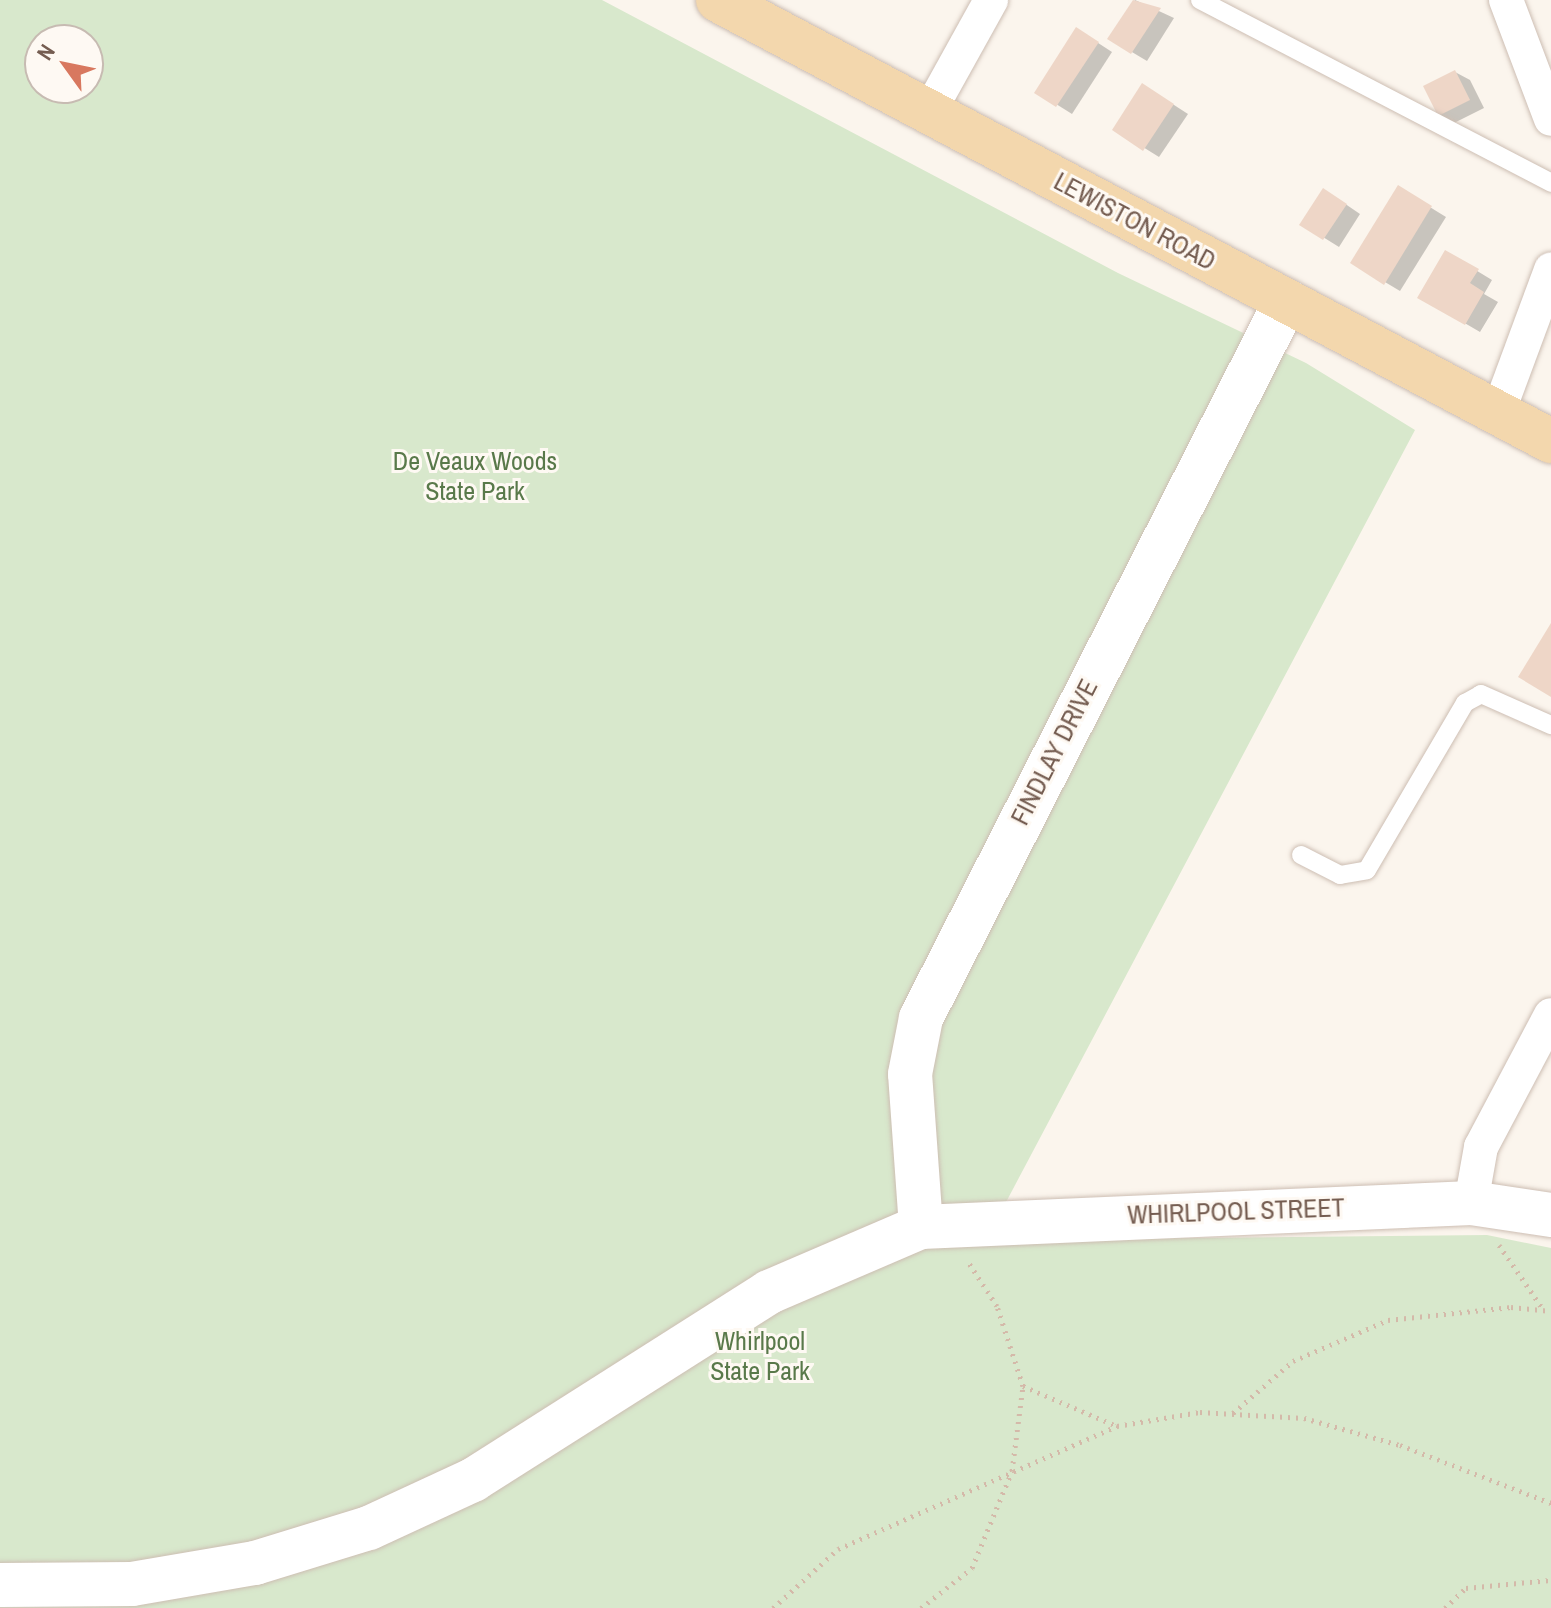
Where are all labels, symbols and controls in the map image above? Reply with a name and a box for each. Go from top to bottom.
north arrow [24,24,104,104]
text: N [29,38,62,66]
street label: LEWISTON ROAD [1049,165,1221,277]
park label: De Veaux Woods State Park [393,445,557,506]
street label: FINDLAY DRIVE [1004,674,1104,830]
street label: WHIRLPOOL STREET [1127,1192,1345,1230]
park label: Whirlpool State Park [710,1325,810,1386]

